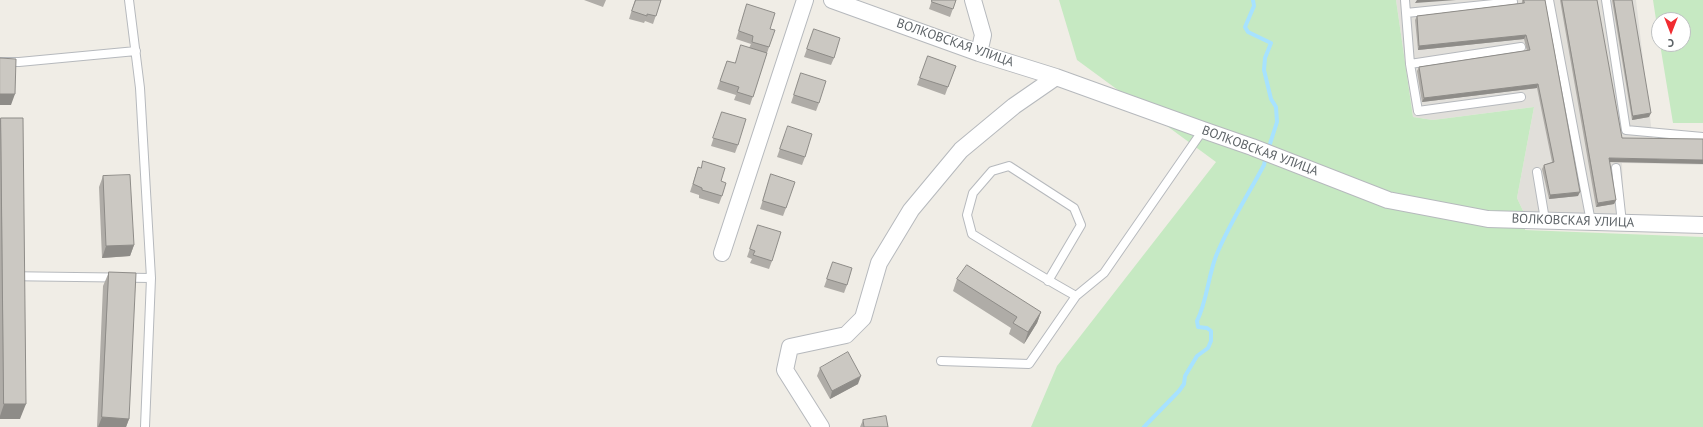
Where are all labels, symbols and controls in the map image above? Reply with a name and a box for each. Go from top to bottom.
north arrow [1651,12,1691,52]
street label: ВОЛКОВСКАЯ УЛИЦА [894,16,1016,70]
text: С [1668,36,1674,50]
street label: ВОЛКОВСКАЯ УЛИЦА [1200,123,1320,179]
street label: ВОЛКОВСКАЯ УЛИЦА [1511,211,1635,231]

